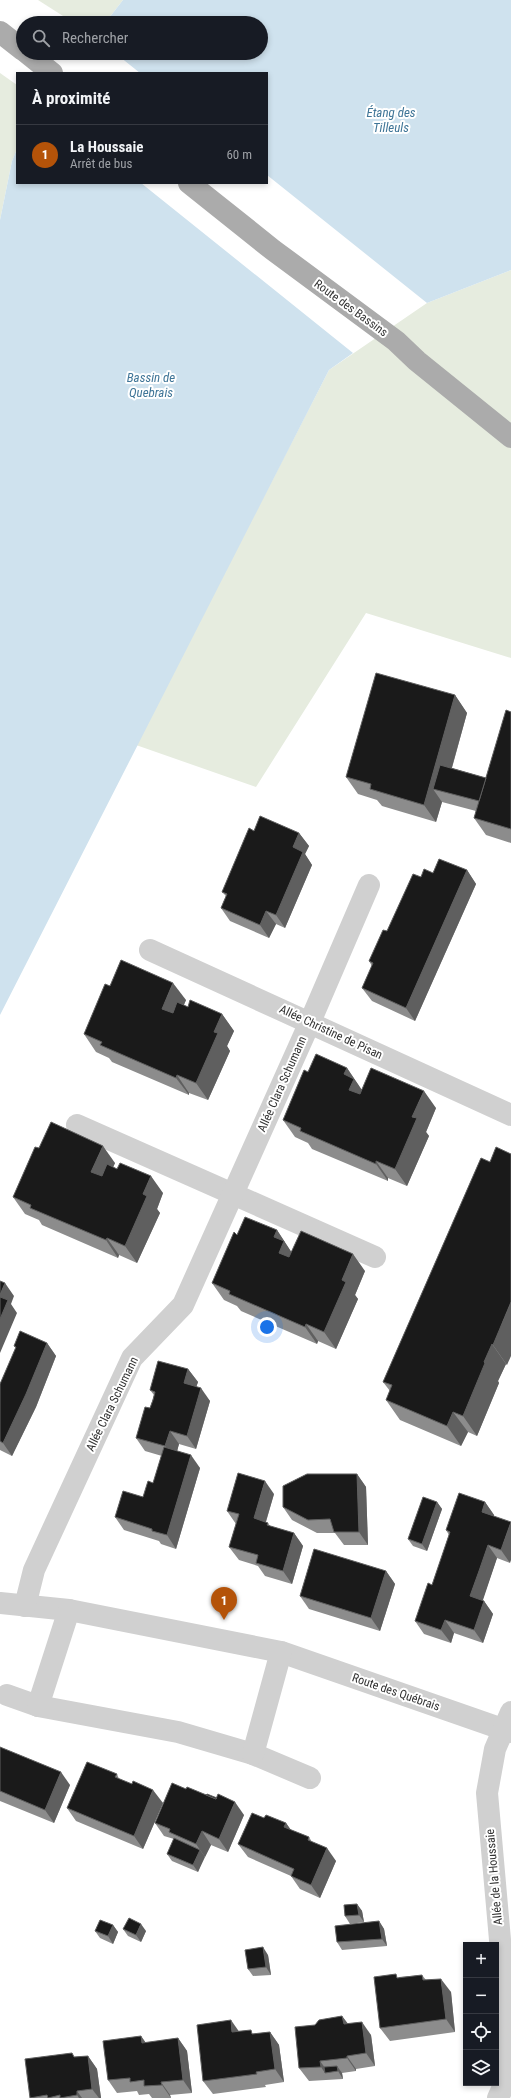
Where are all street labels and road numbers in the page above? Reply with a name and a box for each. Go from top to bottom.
street label: Route des Bassins [312,277,390,339]
street label: Allée Christine de Pisan [277,1002,385,1062]
street label: Allée Clara Schumann [255,1034,310,1134]
street label: Allée Clara Schumann [83,1354,141,1454]
street label: Route des Québrais [350,1670,442,1714]
street label: Allée de la Houssaie [483,1828,505,1926]

